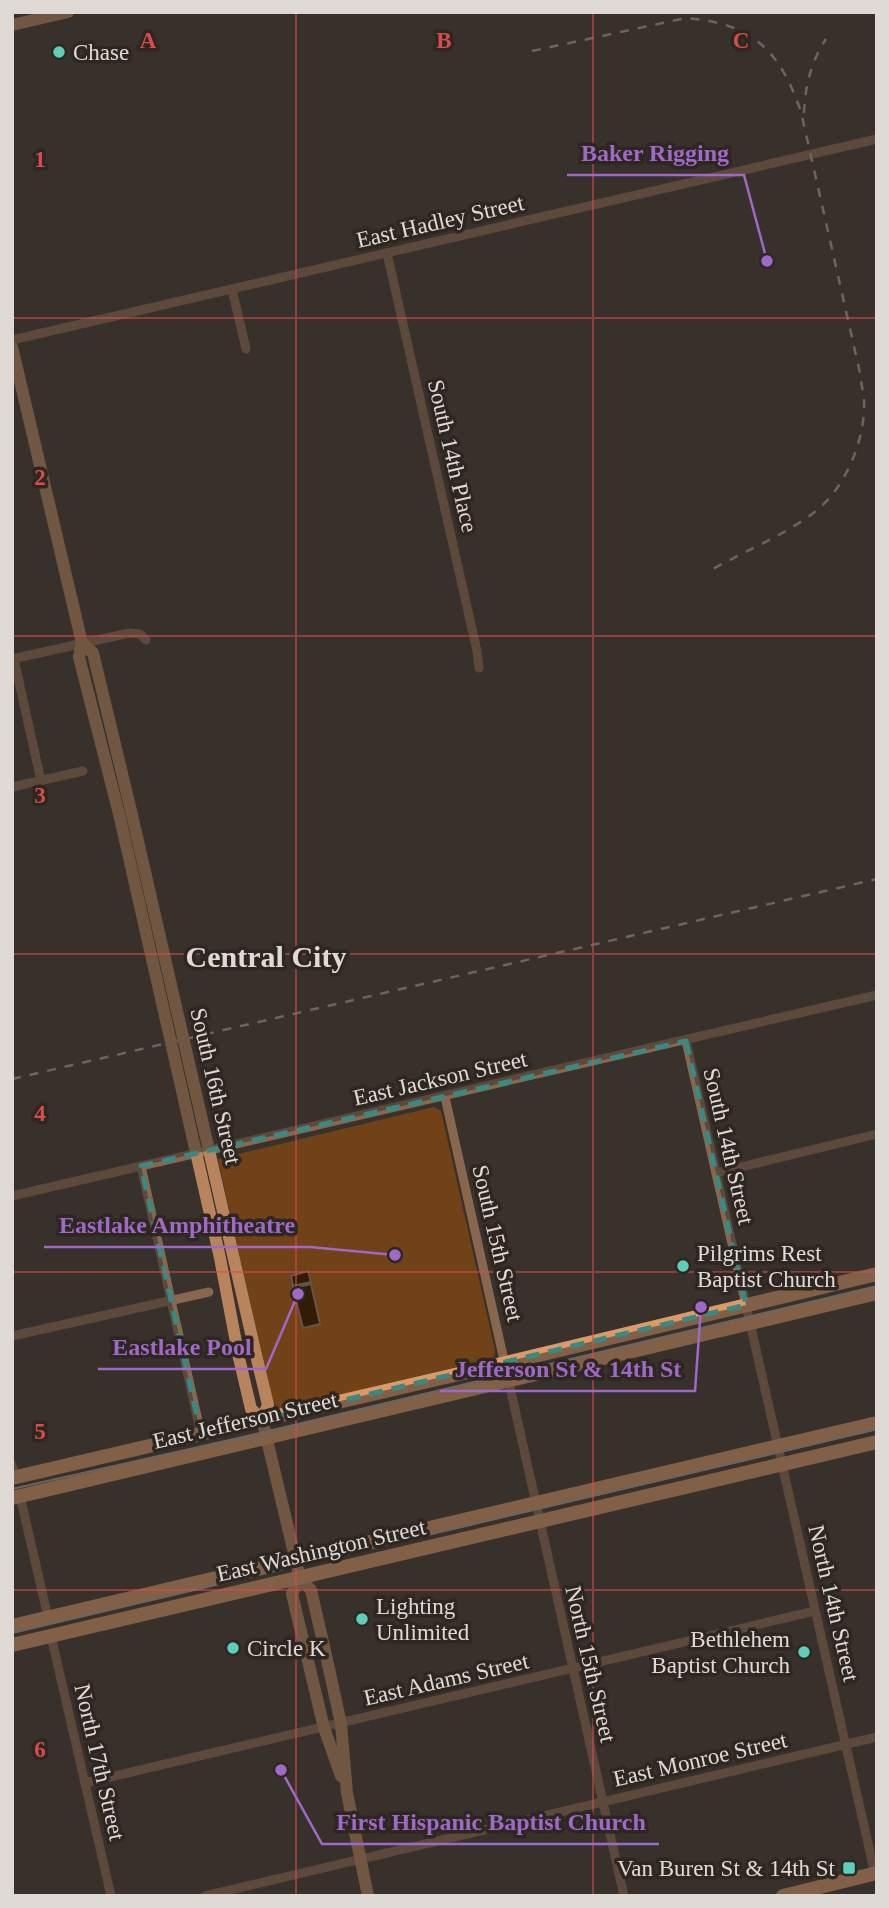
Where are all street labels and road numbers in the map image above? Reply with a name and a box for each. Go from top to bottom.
street label: East Hadley Street [354,190,527,253]
street label: South 14th Place [423,377,482,535]
street label: South 16th Street [185,1005,246,1167]
street label: East Jackson Street [351,1046,530,1111]
street label: South 14th Street [698,1065,759,1227]
street label: South 15th Street [467,1162,528,1324]
street label: East Jefferson Street [150,1387,340,1454]
street label: East Washington Street [214,1514,429,1587]
street label: North 14th Street [803,1522,864,1684]
street label: North 15th Street [560,1583,621,1745]
street label: East Adams Street [361,1648,532,1711]
street label: North 17th Street [69,1681,130,1843]
street label: East Monroe Street [611,1727,790,1792]

